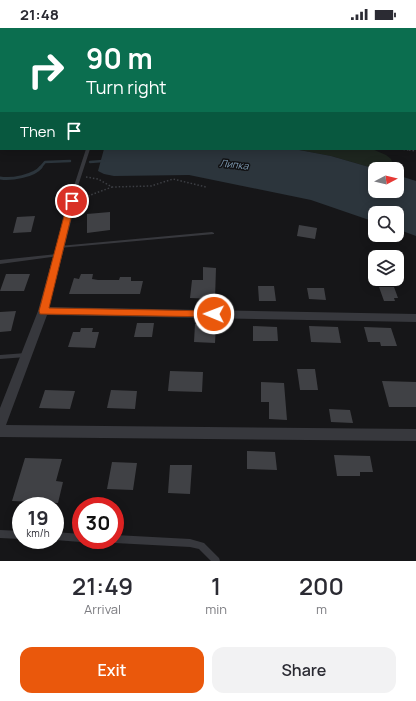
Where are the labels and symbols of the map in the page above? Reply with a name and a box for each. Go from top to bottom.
water label: Липка [219,156,250,173]
north arrow [368,162,404,198]
pin [55,184,89,218]
position arrow [193,293,235,335]
speed limit sign: 30 [72,497,124,549]

